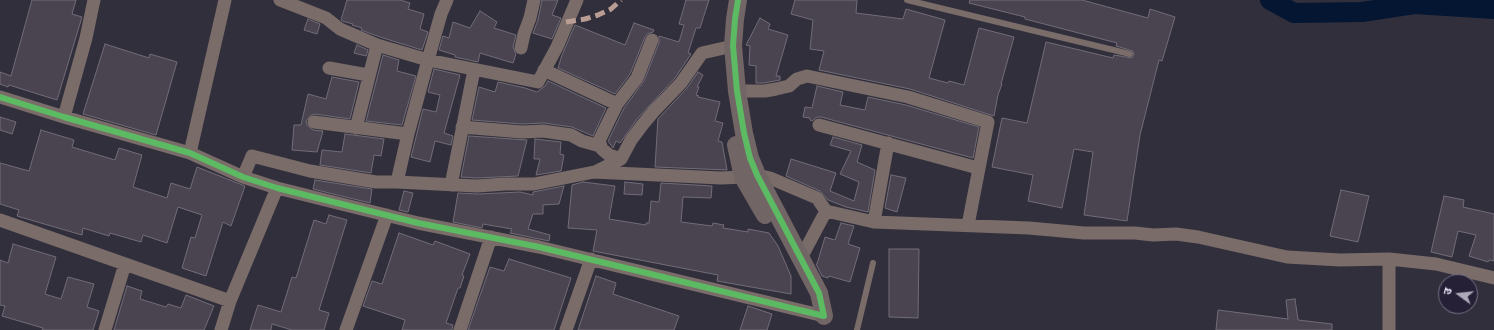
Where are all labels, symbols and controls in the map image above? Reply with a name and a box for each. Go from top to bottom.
north arrow [1438,274,1478,314]
text: उ [1440,286,1455,296]

